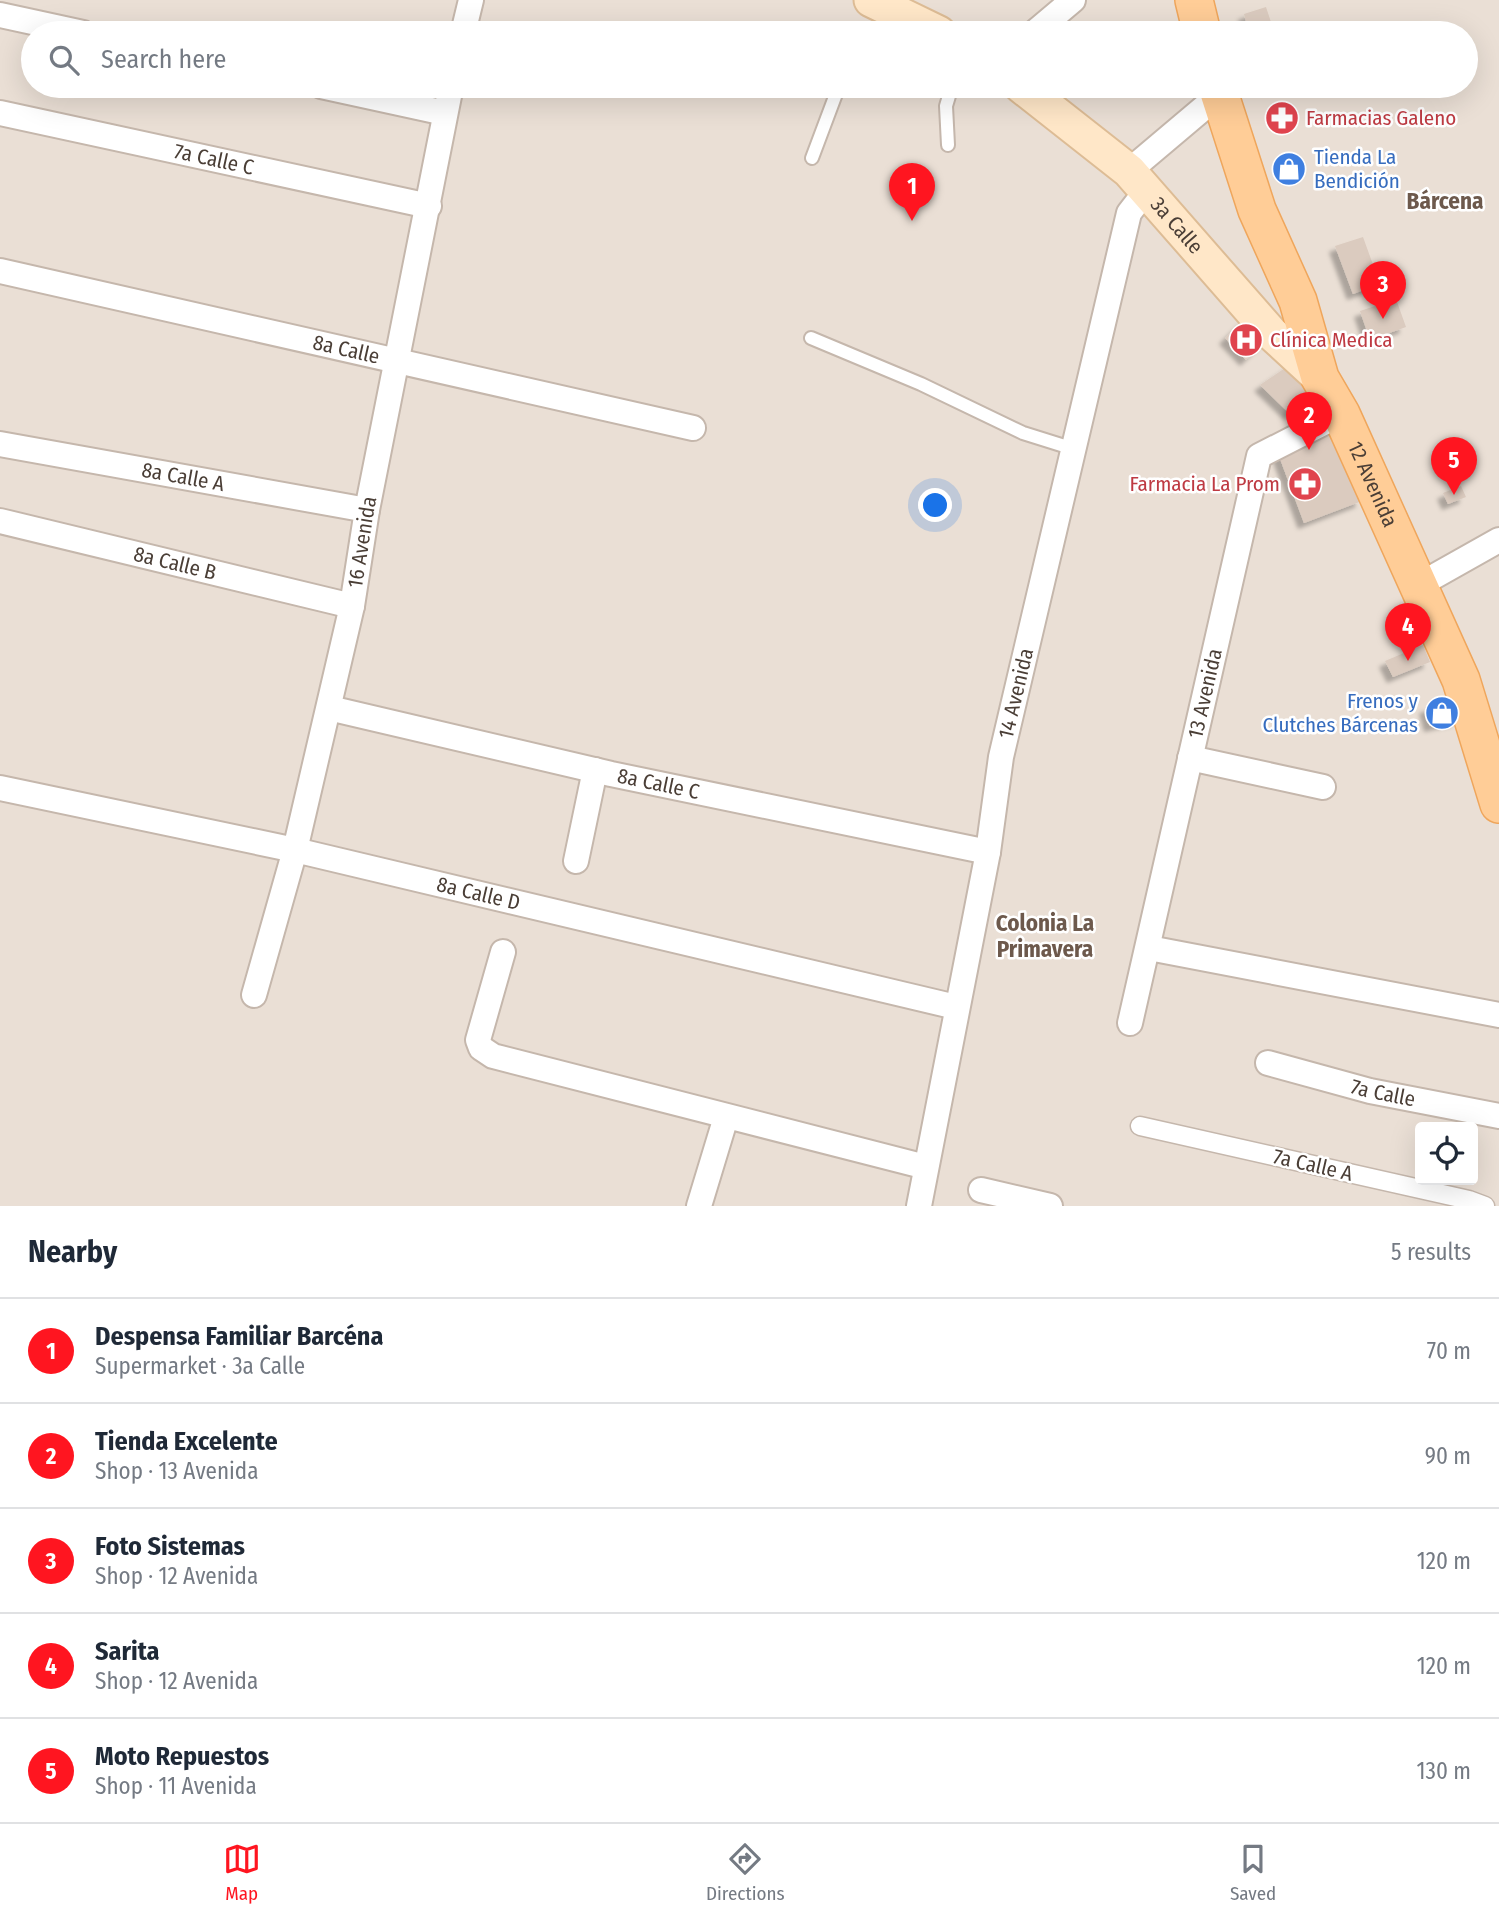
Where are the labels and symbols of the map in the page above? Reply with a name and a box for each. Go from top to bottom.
pharmacy icon: Farmacias Galeno [1263,99,1301,137]
place label: Farmacias Galeno [1306,105,1456,131]
street label: 7a Calle C [172,138,257,181]
place label: Tienda La Bendición [1314,144,1400,194]
shop icon: Tienda La Bendición [1270,150,1308,188]
pin: 1 [889,163,935,221]
district label: Bárcena [1407,187,1483,215]
street label: 3a Calle [1145,192,1209,259]
pin: 3 [1360,261,1406,319]
hospital icon: Clínica Medica [1227,321,1265,359]
place label: Clínica Medica [1270,327,1393,353]
street label: 8a Calle [310,329,382,370]
pin: 2 [1286,392,1332,450]
street label: 12 Avenida [1342,437,1403,531]
pin: 5 [1431,437,1477,495]
street label: 8a Calle A [140,457,227,497]
pharmacy icon: Farmacia La Prom [1286,465,1324,503]
place label: Farmacia La Prom [1130,471,1280,497]
your location [918,488,952,522]
street label: 16 Avenida [342,494,382,590]
street label: 8a Calle B [131,541,219,586]
pin: 4 [1385,603,1431,661]
street label: 14 Avenida [993,646,1039,741]
street label: 13 Avenida [1182,646,1228,741]
place label: Frenos y Clutches Bárcenas [1262,688,1419,738]
shop icon: Frenos y Clutches Bárcenas [1423,694,1461,732]
street label: 8a Calle C [615,763,702,805]
street label: 8a Calle D [434,871,523,916]
district label: Colonia La Primavera [996,909,1094,963]
street label: 7a Calle [1348,1073,1417,1112]
street label: 7a Calle A [1271,1143,1355,1187]

